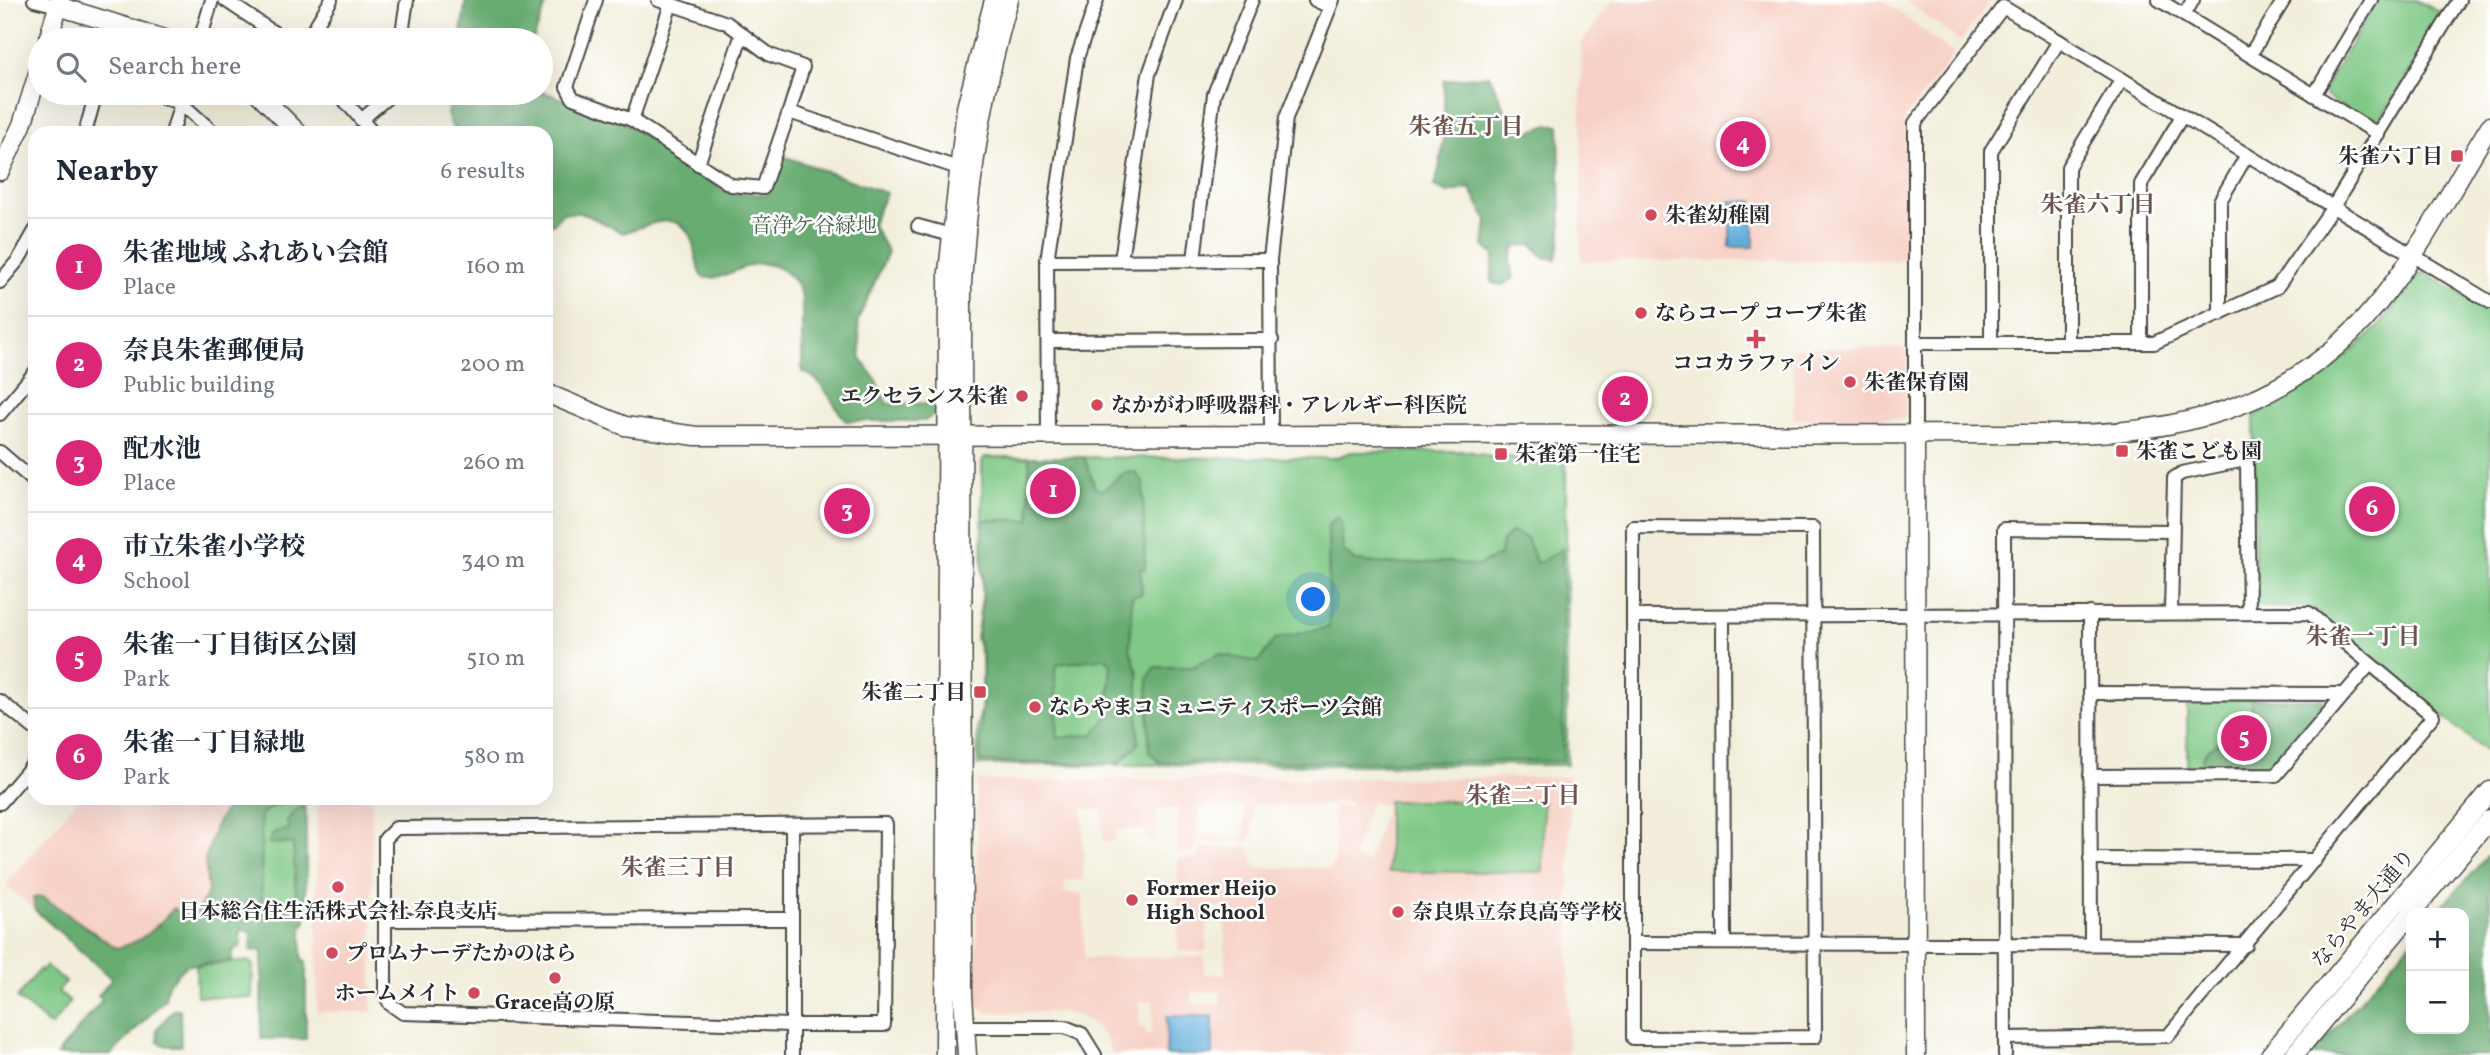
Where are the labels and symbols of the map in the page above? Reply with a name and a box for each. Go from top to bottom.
district label: 朱雀五丁目 [1409,112,1524,144]
pin: 4 [1720,118,1766,170]
place label: 朱雀六丁目 [2338,143,2443,172]
marker: 朱雀六丁目 [2449,148,2465,164]
district label: 朱雀六丁目 [2041,190,2156,222]
place label: 朱雀幼稚園 [1665,202,1770,231]
marker: 朱雀幼稚園 [1643,207,1659,223]
park label: 音浄ケ谷緑地 [751,212,877,241]
place label: ならコープ コープ朱雀 [1655,300,1867,329]
marker: ならコープ コープ朱雀 [1633,305,1649,321]
marker: ココカラファイン [1748,331,1764,347]
place label: ココカラファイン [1672,350,1840,379]
place label: 朱雀保育園 [1864,369,1969,398]
pin: 2 [1602,373,1648,425]
marker: 朱雀保育園 [1842,374,1858,390]
place label: エクセランス朱雀 [841,383,1008,412]
marker: エクセランス朱雀 [1014,388,1030,404]
place label: なかがわ呼吸器科・アレルギー科医院 [1111,392,1467,421]
marker: なかがわ呼吸器科・アレルギー科医院 [1089,397,1105,413]
place label: 朱雀こども園 [2136,438,2262,467]
place label: 朱雀第一住宅 [1515,441,1641,470]
marker: 朱雀こども園 [2114,443,2130,459]
marker: 朱雀第一住宅 [1493,446,1509,462]
pin: 1 [1030,465,1076,517]
pin: 6 [2349,483,2395,535]
pin: 3 [824,485,870,537]
your location [1296,582,1330,616]
district label: 朱雀一丁目 [2306,622,2421,654]
place label: 朱雀二丁目 [861,679,966,708]
marker: 朱雀二丁目 [972,684,988,700]
place label: ならやまコミュニティスポーツ会館 [1049,694,1382,723]
marker: ならやまコミュニティスポーツ会館 [1027,699,1043,715]
pin: 5 [2221,712,2267,764]
district label: 朱雀二丁目 [1466,781,1581,813]
street label: ならやま大通り [2306,843,2423,975]
district label: 朱雀三丁目 [621,853,736,885]
place label: Former Heijo High School [1146,875,1277,928]
marker: 日本総合住生活株式会社 奈良支店 [330,879,346,895]
marker: Former Heijo High School [1124,892,1140,908]
place label: 日本総合住生活株式会社 奈良支店 [178,898,498,927]
place label: 奈良県立奈良高等学校 [1412,899,1622,928]
marker: 奈良県立奈良高等学校 [1390,904,1406,920]
place label: プロムナーデたかのはら [346,940,577,969]
marker: プロムナーデたかのはら [324,945,340,961]
marker: Grace高の原 [547,970,563,986]
place label: ホームメイト [334,980,460,1009]
marker: ホームメイト [466,985,482,1001]
place label: Grace高の原 [495,989,615,1018]

